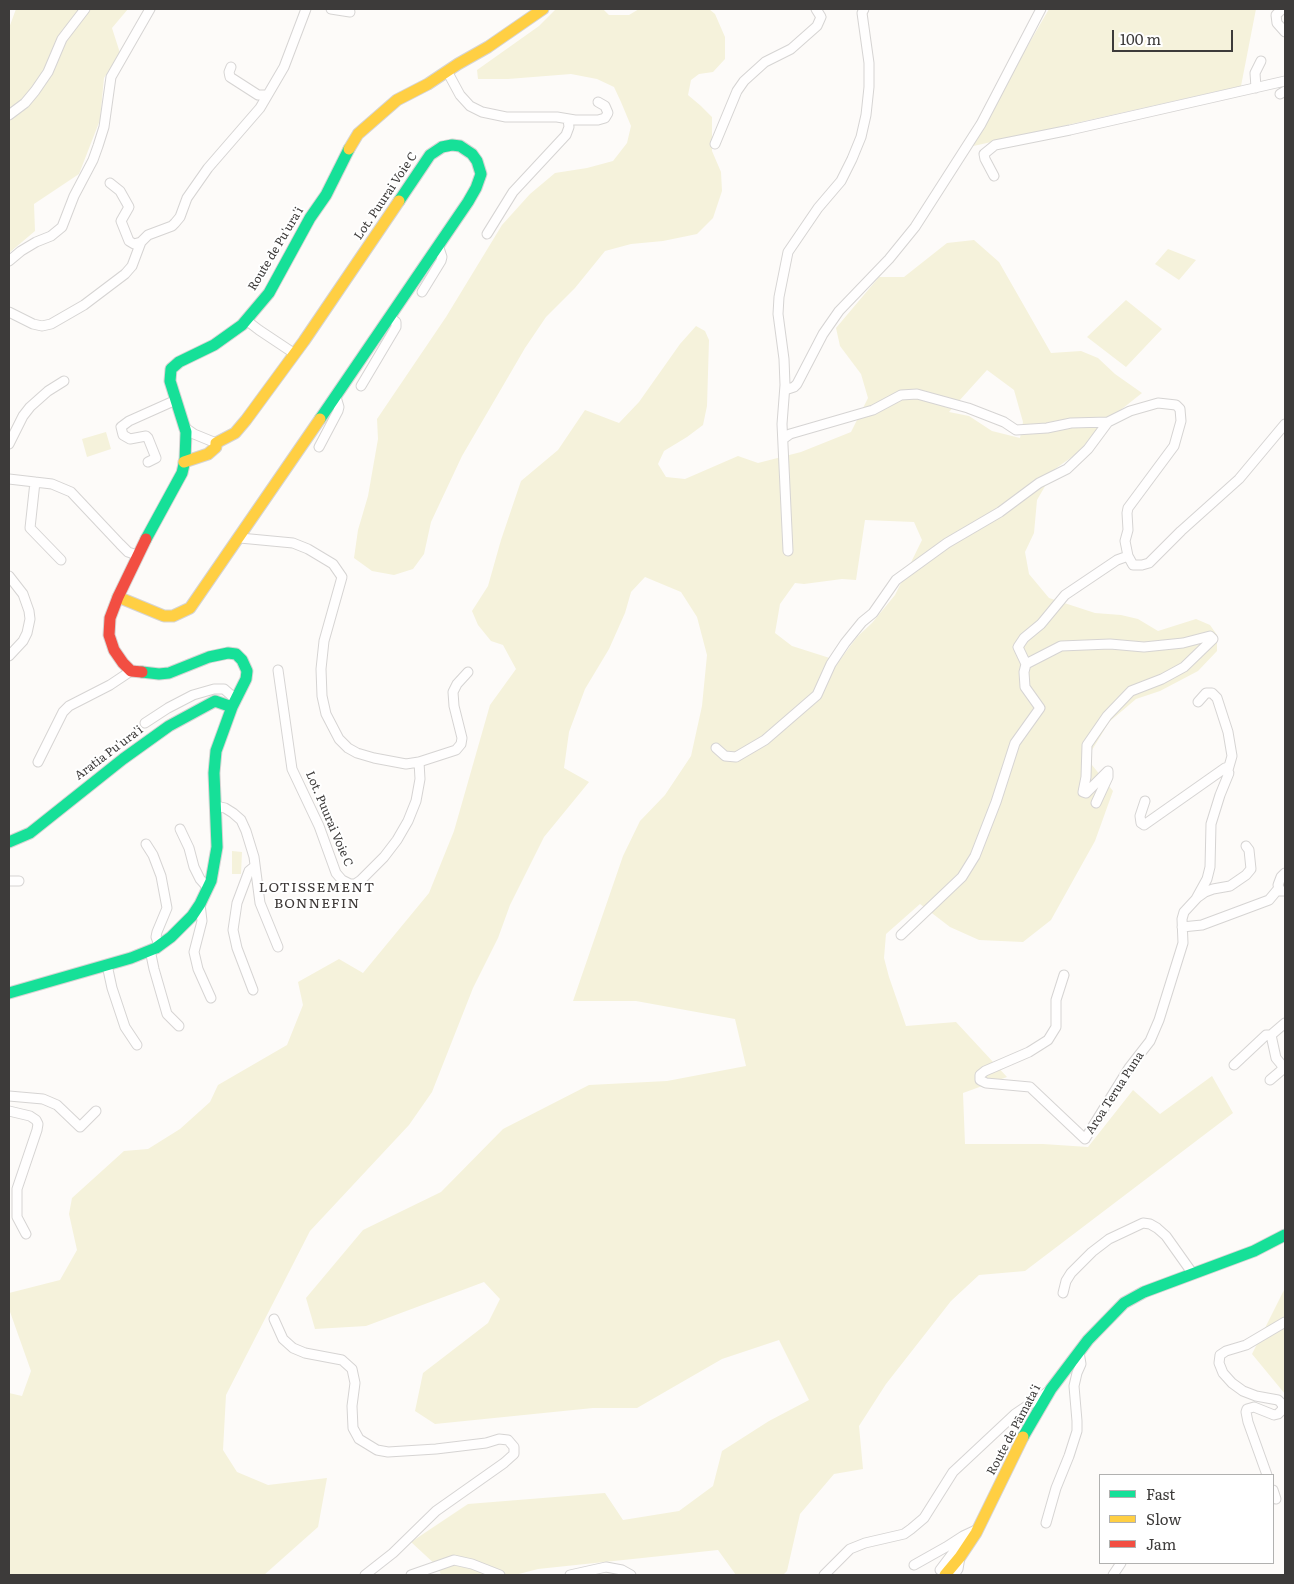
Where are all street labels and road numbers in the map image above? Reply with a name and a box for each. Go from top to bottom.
street label: Lot. Puurai Voie C [351,150,421,242]
street label: Route de Pu'ura'i [245,204,307,294]
street label: Aratia Pu'ura'i [72,723,146,783]
street label: Lot. Puurai Voie C [302,769,356,869]
street label: Aroa Terua Puna [1083,1049,1147,1137]
street label: Route de Pāmata'i [984,1382,1044,1478]

